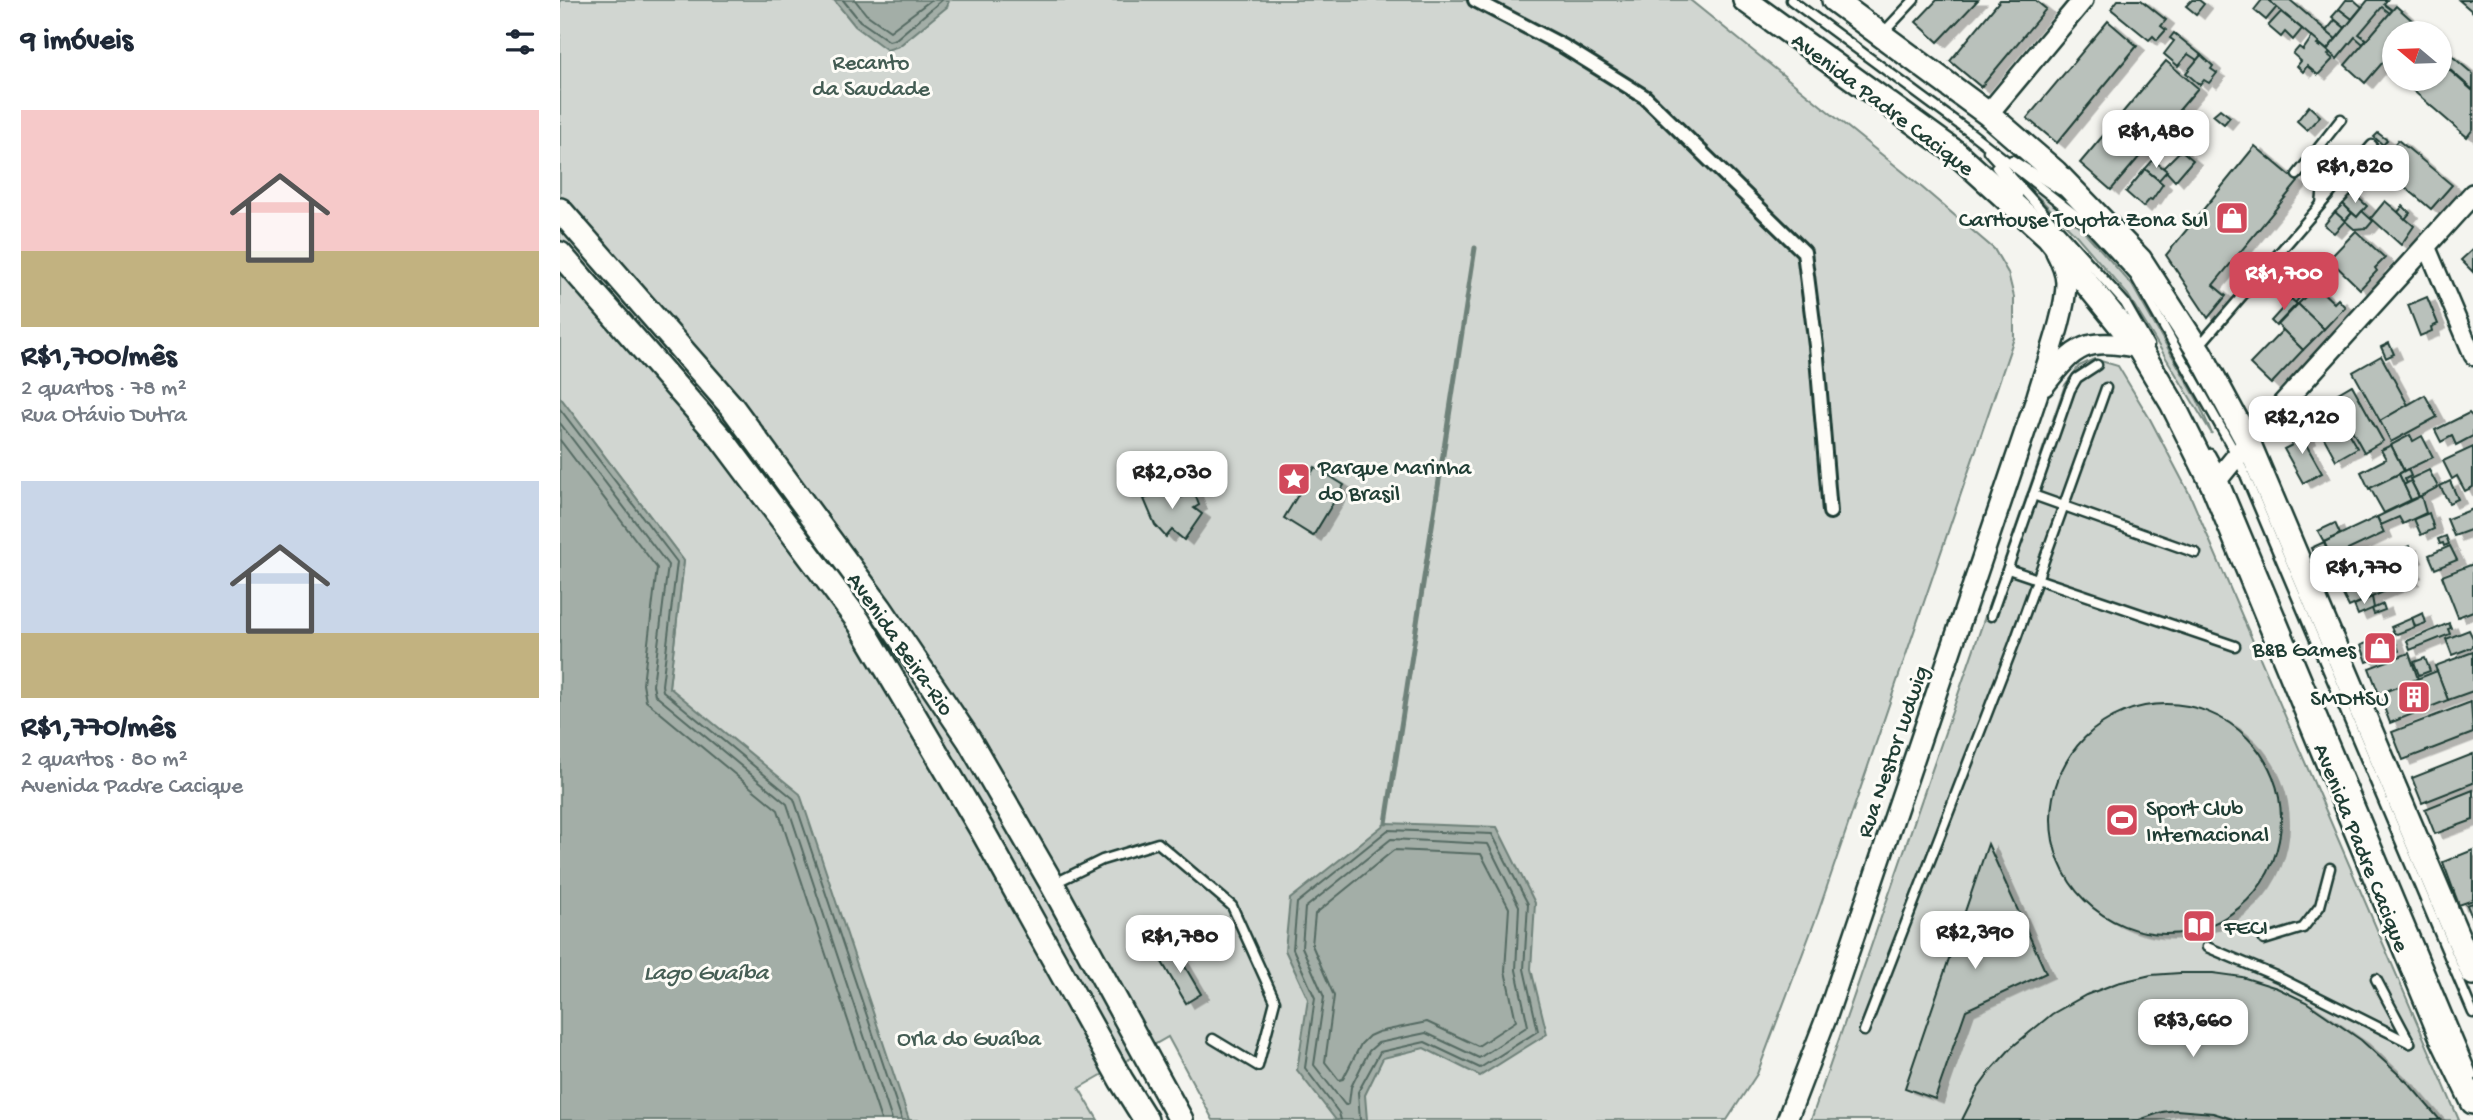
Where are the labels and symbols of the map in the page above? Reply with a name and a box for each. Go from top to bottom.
north arrow [2382,21,2452,91]
street label: Avenida Padre Cacique [1785,28,1980,184]
park label: Recanto da Saudade [812,51,931,104]
pin: R$1,480 [2091,110,2221,170]
pin: R$1,820 [2290,146,2420,205]
shop icon: CarHouse Toyota Zona Sul [2213,199,2251,237]
place label: CarHouse Toyota Zona Sul [1959,208,2208,235]
pin: R$1,700 [2219,252,2349,312]
pin: R$2,120 [2237,396,2367,456]
pin: R$2,030 [1107,452,1237,511]
place label: Parque Marinha do Brasil [1317,456,1473,509]
place icon: Parque Marinha do Brasil [1275,460,1313,498]
pin: R$1,770 [2299,546,2429,606]
street label: Avenida Beira-Rio [840,568,959,722]
shop icon: B&B Games [2361,629,2399,667]
place label: B&B Games [2251,638,2357,665]
street label: Rua Nestor Ludwig [1852,663,1936,842]
building icon: SMDHSU [2395,678,2433,716]
place label: SMDHSU [2310,687,2389,714]
street label: Avenida Padre Cacique [2306,740,2414,957]
place label: Sport Club Internacional [2146,797,2269,850]
sports icon: Sport Club Internacional [2103,801,2141,839]
library icon: FECI [2180,907,2218,945]
pin: R$2,390 [1910,912,2040,971]
pin: R$1,780 [1115,916,1245,975]
place label: FECI [2223,916,2268,943]
water label: Lago Guaíba [644,960,770,989]
pin: R$3,660 [2128,1000,2258,1059]
park label: Orla do Guaíba [897,1027,1042,1054]

